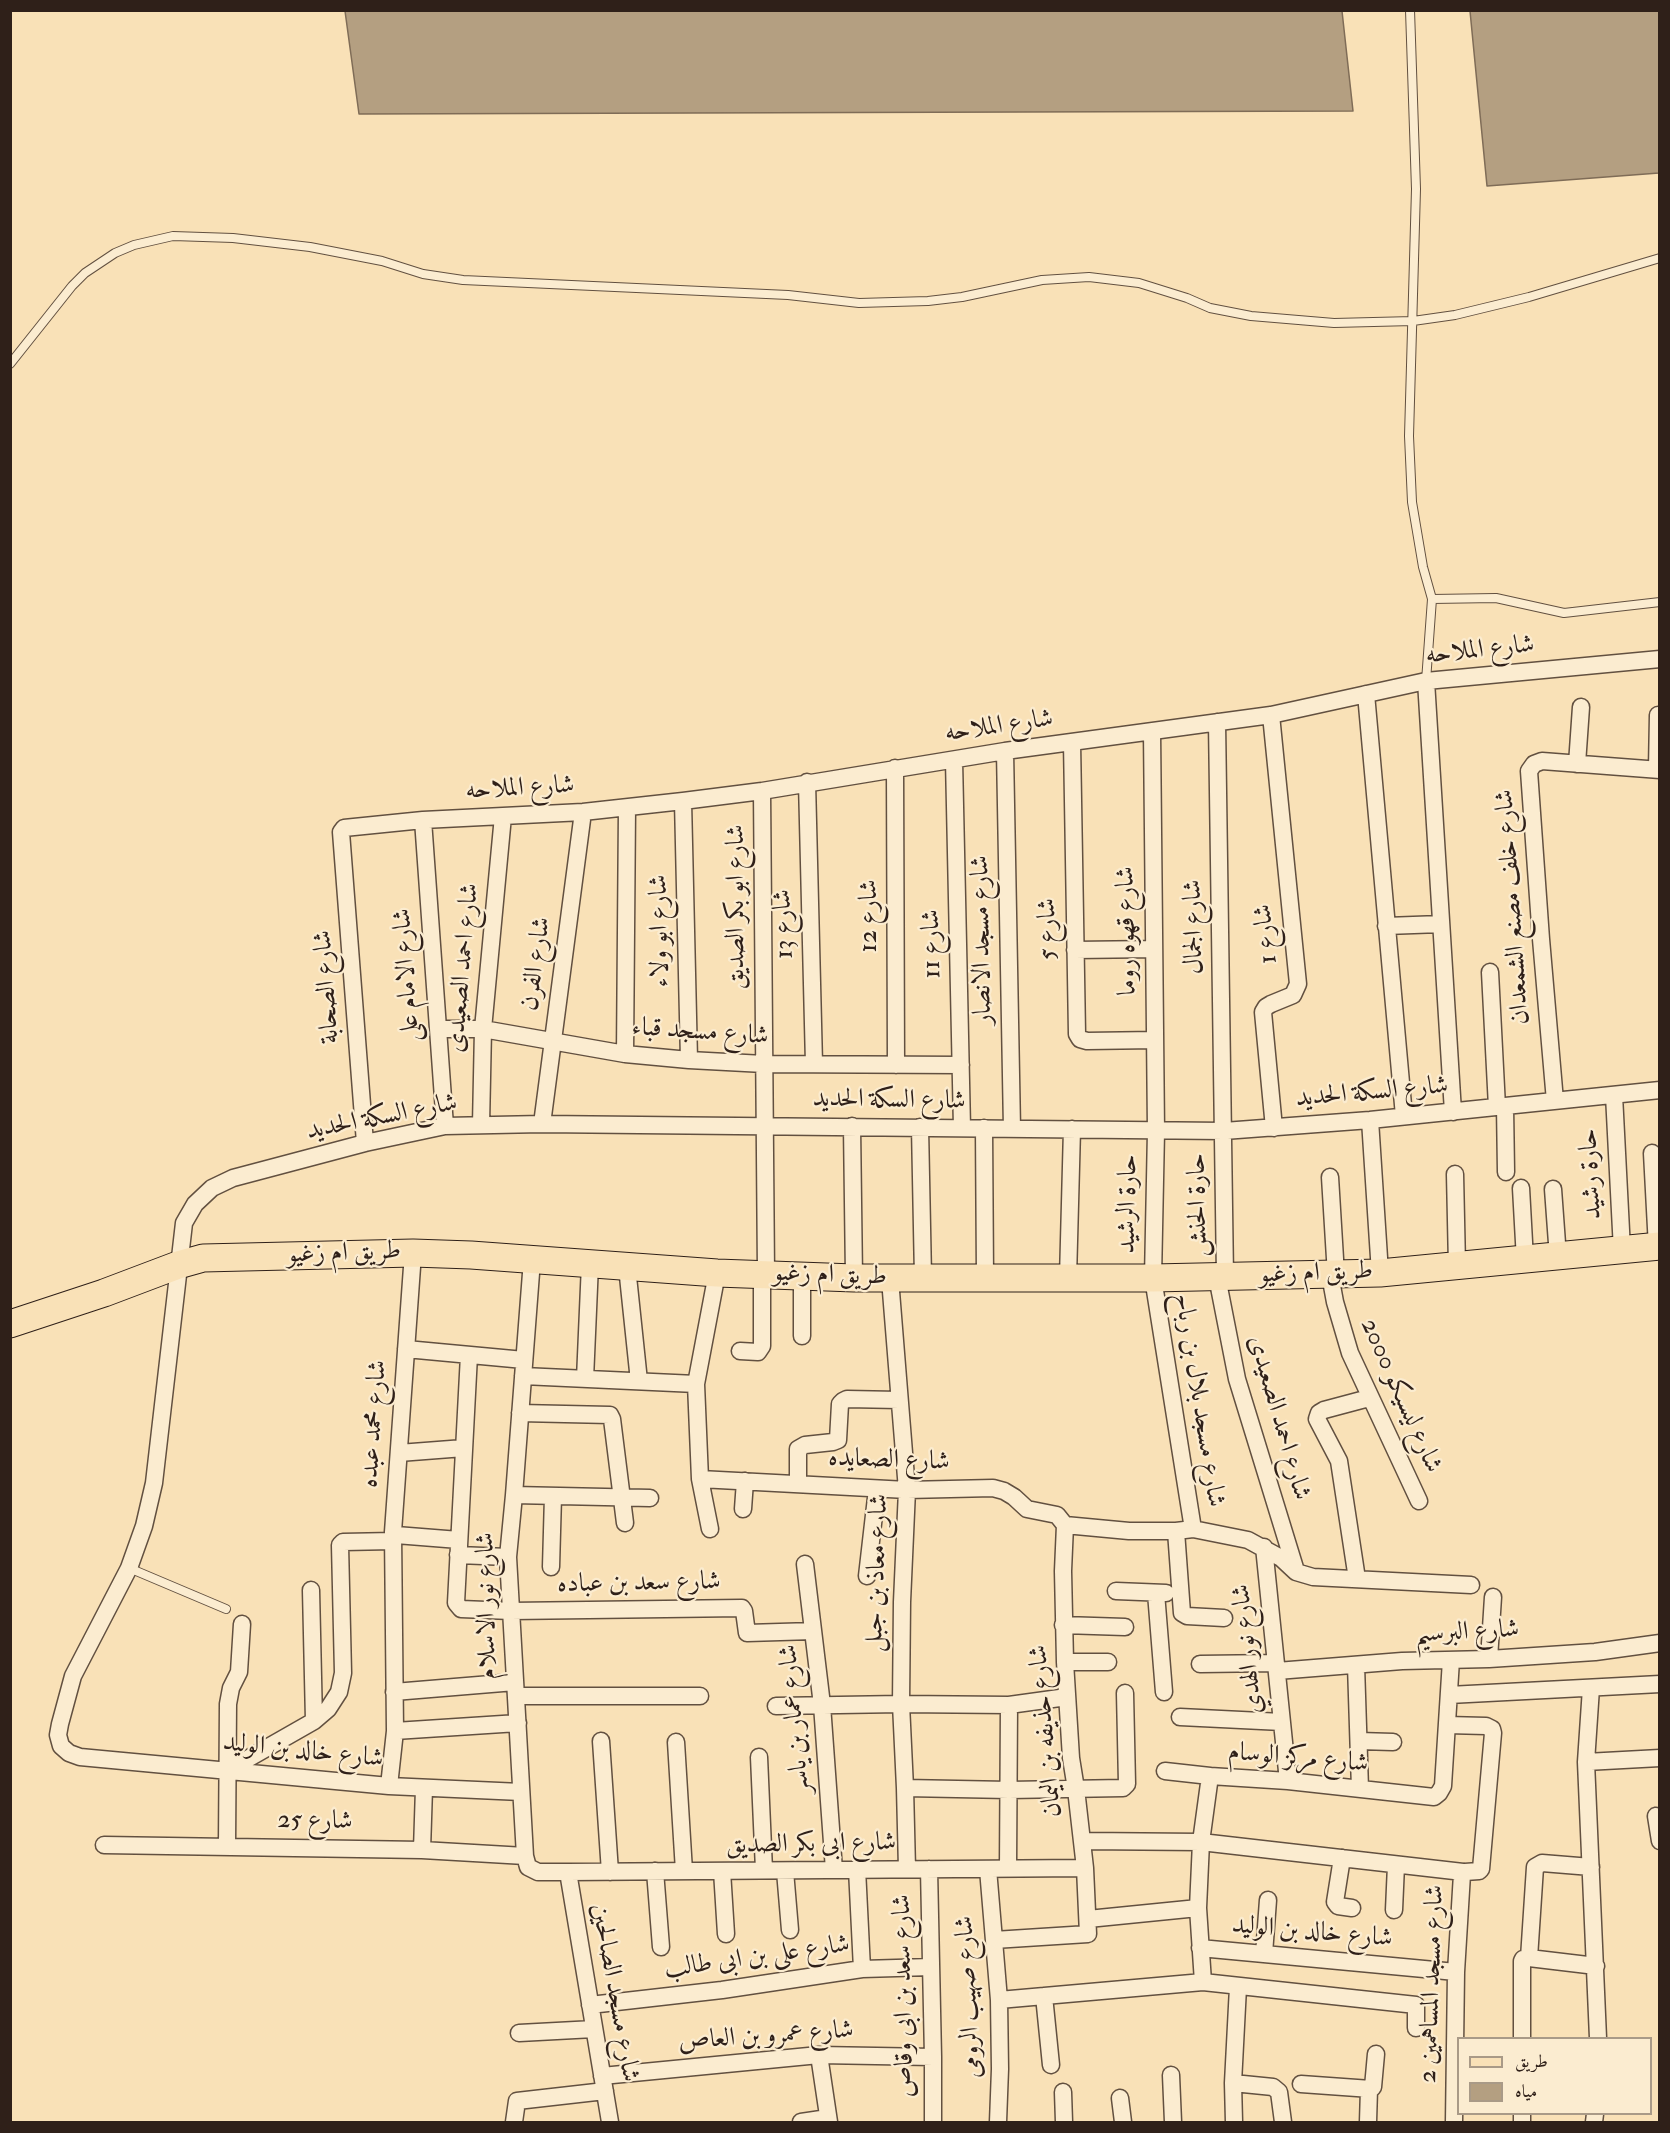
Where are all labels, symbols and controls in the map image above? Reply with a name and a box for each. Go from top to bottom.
street label: شارع الملاحه [1424,630,1536,672]
street label: شارع الملاحه [943,704,1055,750]
street label: شارع الملاحه [465,771,575,807]
street label: شارع خلف مصنع الشمعدان [1490,788,1538,1026]
street label: شارع ابو بكر الصديق [721,824,753,990]
street label: شارع مسجد الانصار [966,855,1000,1025]
street label: شارع قهوه روما [1111,866,1145,996]
street label: شارع ابو ولاء [644,874,678,988]
street label: شارع 12 [854,879,886,953]
street label: شارع الجمال [1179,879,1211,975]
street label: شارع احمد الصعيدى [441,882,487,1054]
street label: شارع 13 [768,889,802,959]
street label: شارع 5 [1033,898,1065,960]
street label: شارع 1 [1248,903,1286,965]
street label: شارع الامام على [388,907,428,1043]
street label: شارع 11 [917,909,949,979]
street label: شارع الفرن [515,915,559,1013]
street label: شارع الصحابة [308,929,348,1045]
street label: شارع مسجد قباء [631,1013,769,1053]
street label: شارع السكة الحديد [1294,1071,1450,1115]
street label: شارع السكة الحديد [812,1084,966,1118]
street label: شارع السكة الحديد [304,1088,460,1148]
street label: حارة رشيد [1574,1128,1610,1220]
street label: حارة الحنش [1182,1153,1216,1257]
street label: حارة الرشيد [1113,1154,1145,1254]
street label: طريق ام زغيو [286,1236,402,1272]
street label: طريق ام زغيو [1258,1256,1374,1292]
street label: طريق ام زغيو [772,1258,888,1294]
street label: شارع مسجد بلال بن رباح [1166,1291,1230,1509]
street label: شارع ليسيكو 2000 [1352,1314,1448,1478]
street label: شارع احمد الصعيدى [1240,1332,1316,1504]
street label: شارع محمد عبده [355,1359,395,1489]
street label: شارع الصعايده [828,1443,950,1479]
street label: شارع معاذ بن جبل [860,1493,896,1653]
street label: شارع نور الاسلام [471,1532,505,1680]
street label: شارع سعد بن عباده [557,1567,721,1601]
street label: شارع نور الهدي [1227,1583,1271,1715]
street label: شارع البرسيم [1414,1615,1520,1651]
street label: شارع عمار بن ياسر [774,1643,818,1795]
street label: شارع حذيفه بن اليمان [1024,1643,1070,1819]
street label: شارع خالد بن الوليد [221,1728,385,1776]
street label: شارع مركز الوسام [1227,1737,1369,1781]
street label: شارع 25 [277,1806,353,1838]
street label: شارع ابى بكر الصديق [726,1828,896,1862]
street label: شارع مسجد المساهمين 2 [1414,1884,1452,2084]
street label: شارع سعد بن ابى وقاص [888,1894,922,2098]
street label: شارع مسجد الصالحين [583,1901,645,2085]
street label: شارع خالد بن الوليد [1230,1910,1394,1956]
street label: شارع صهيب الرومى [950,1915,990,2079]
street label: شارع على بن ابى طالب [662,1930,852,1986]
street label: شارع عمرو بن العاص [677,2015,855,2059]
legend [1457,2037,1652,2115]
text: طريق [1515,2050,1548,2073]
text: مياه [1515,2080,1537,2103]

